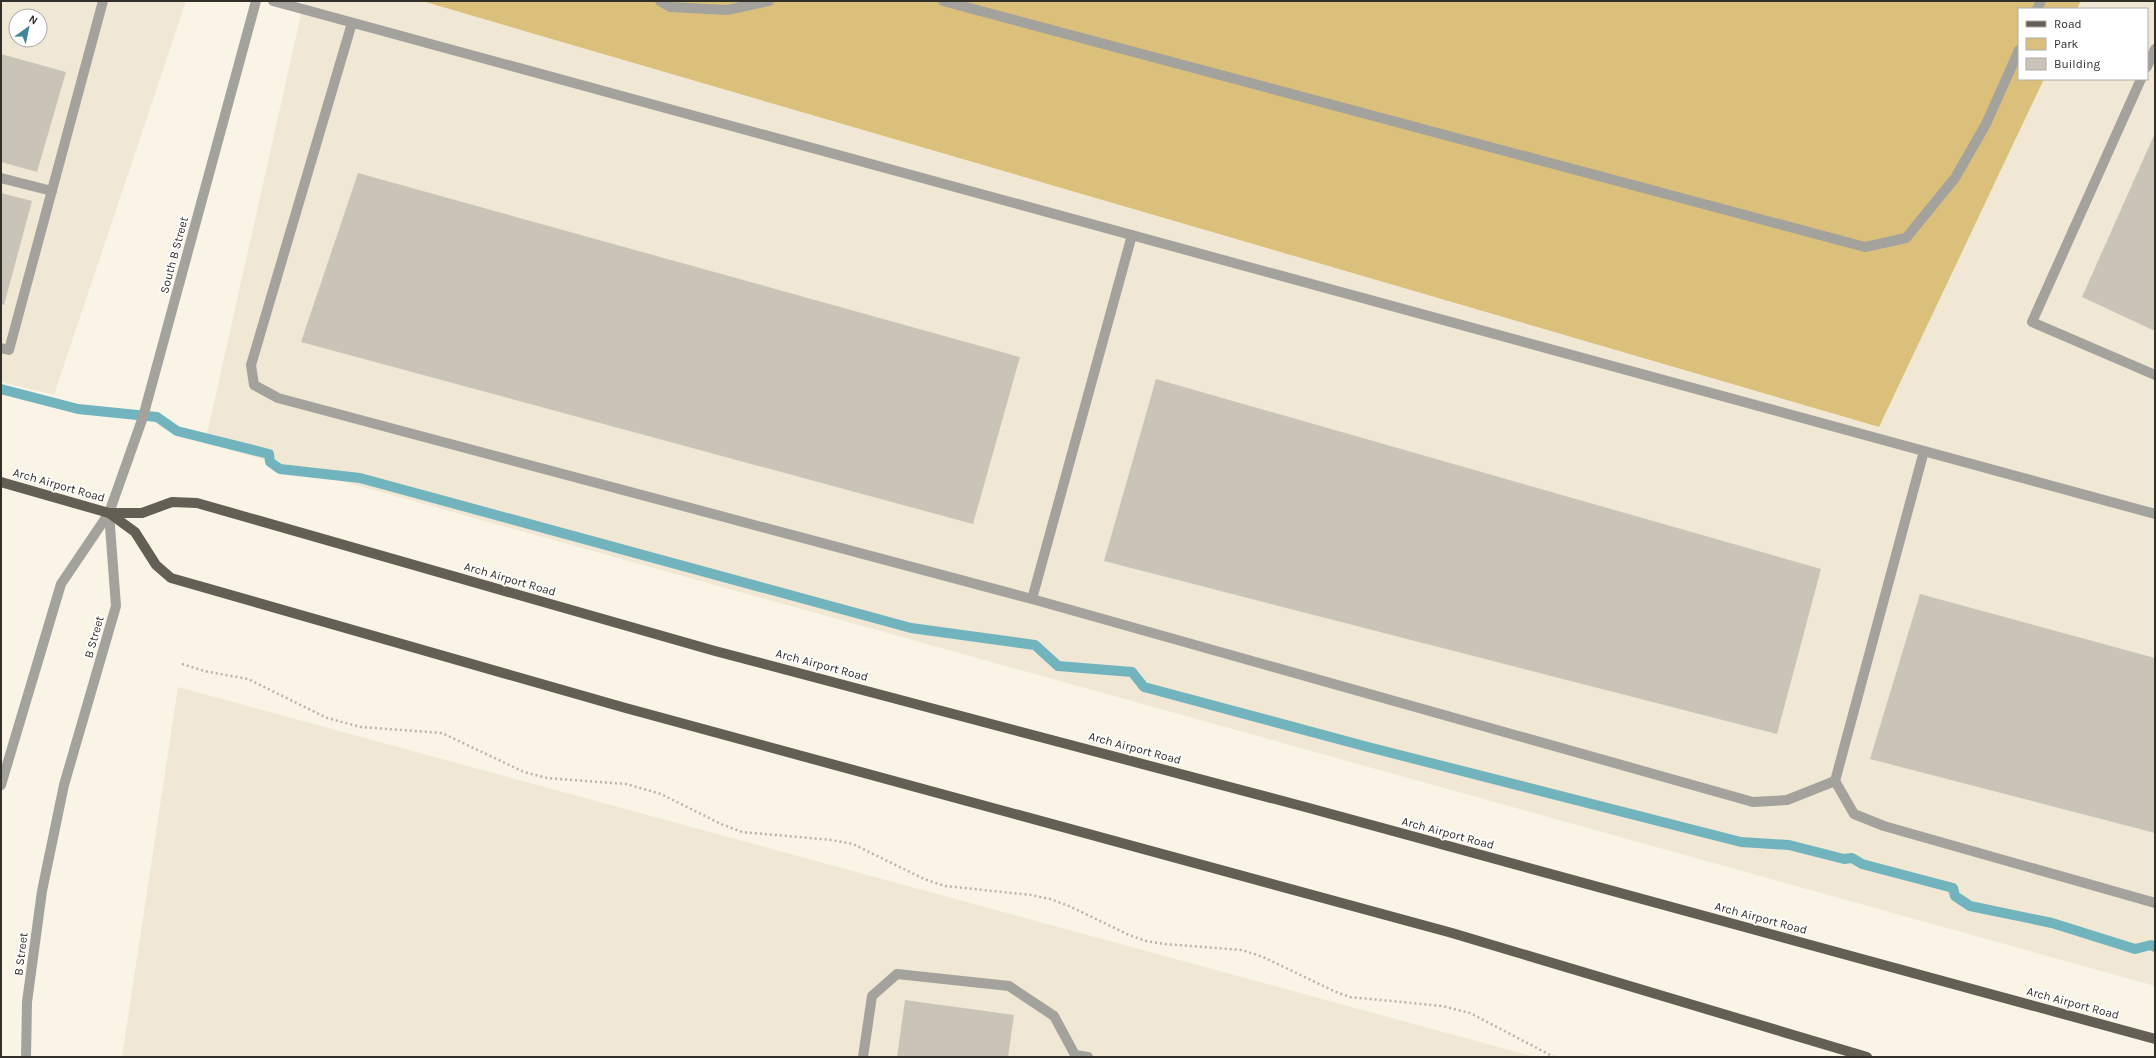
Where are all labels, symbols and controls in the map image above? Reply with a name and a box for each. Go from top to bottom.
north arrow [8,8,48,48]
legend [2018,8,2148,80]
text: N [26,12,40,28]
text: Road [2054,17,2082,31]
text: Park [2054,37,2079,51]
text: Building [2054,57,2101,71]
street label: South B Street [157,215,191,295]
street label: Arch Airport Road [11,465,107,505]
street label: Arch Airport Road [462,559,558,599]
street label: B Street [81,614,107,660]
street label: Arch Airport Road [774,646,870,684]
street label: Arch Airport Road [1087,729,1183,767]
street label: Arch Airport Road [1400,814,1496,852]
street label: Arch Airport Road [1713,899,1809,937]
street label: B Street [11,931,31,976]
street label: Arch Airport Road [2025,984,2121,1022]

